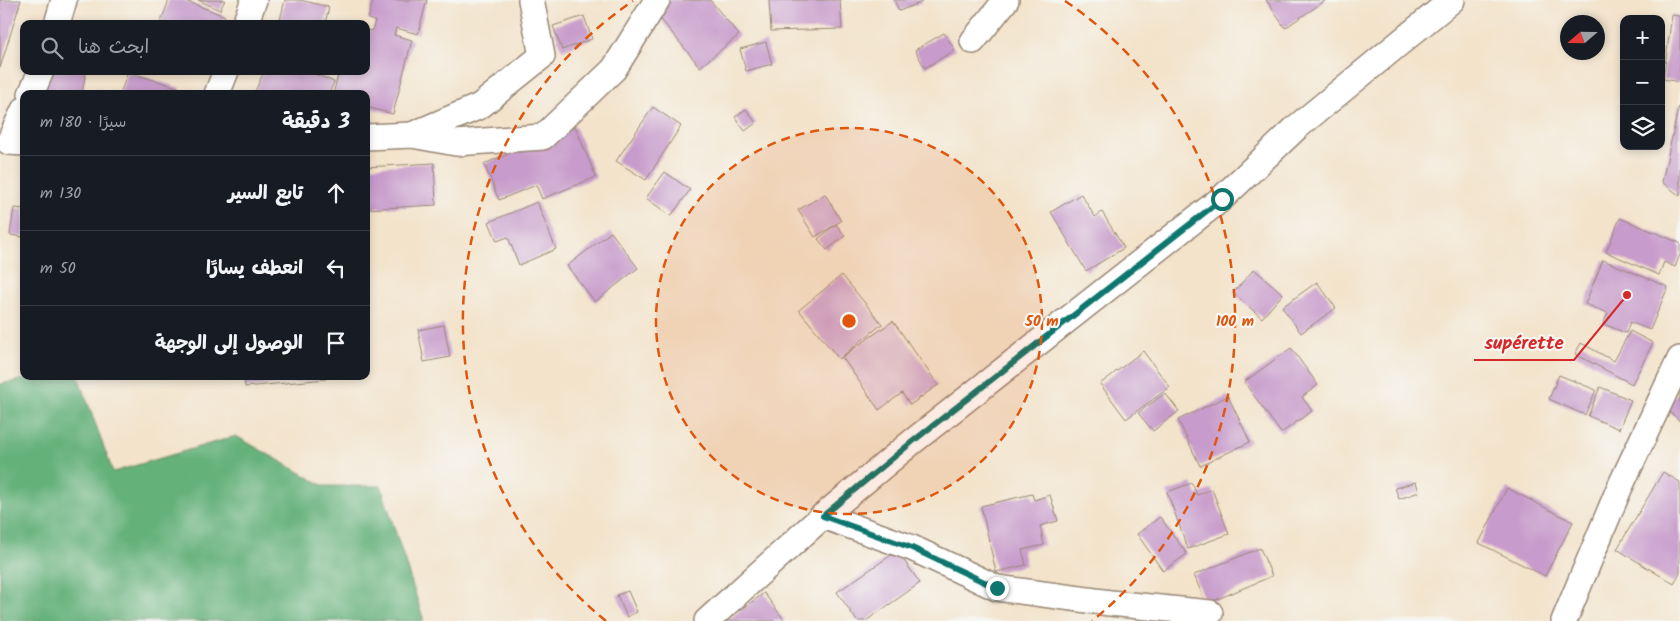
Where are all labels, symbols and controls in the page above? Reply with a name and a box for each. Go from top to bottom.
north arrow [1560,15,1605,60]
map controls [1620,15,1665,150]
button: + [1620,15,1665,60]
search box [20,20,370,75]
text: ابحث هنا [78,33,149,63]
icon: search [38,34,66,62]
button: − [1620,60,1665,105]
button: layers [1620,105,1665,150]
text: 3 دقيقة [282,106,350,139]
text: سيرًا · 180 m [40,110,126,135]
text: تابع السير [228,179,303,209]
icon: ahead [322,179,350,207]
text: 130 m [40,181,81,206]
route start [1211,188,1234,211]
text: انعطف يسارًا [206,254,303,284]
icon: left [322,254,350,282]
text: 50 m [40,256,76,281]
text: 50 m [1024,310,1059,334]
text: 100 m [1216,310,1254,334]
centre of rings [840,312,858,330]
callout: supérette [1474,326,1574,360]
text: الوصول إلى الوجهة [155,329,303,359]
icon: arrive [322,329,350,357]
text: supérette [1484,329,1564,359]
route end [986,577,1009,600]

